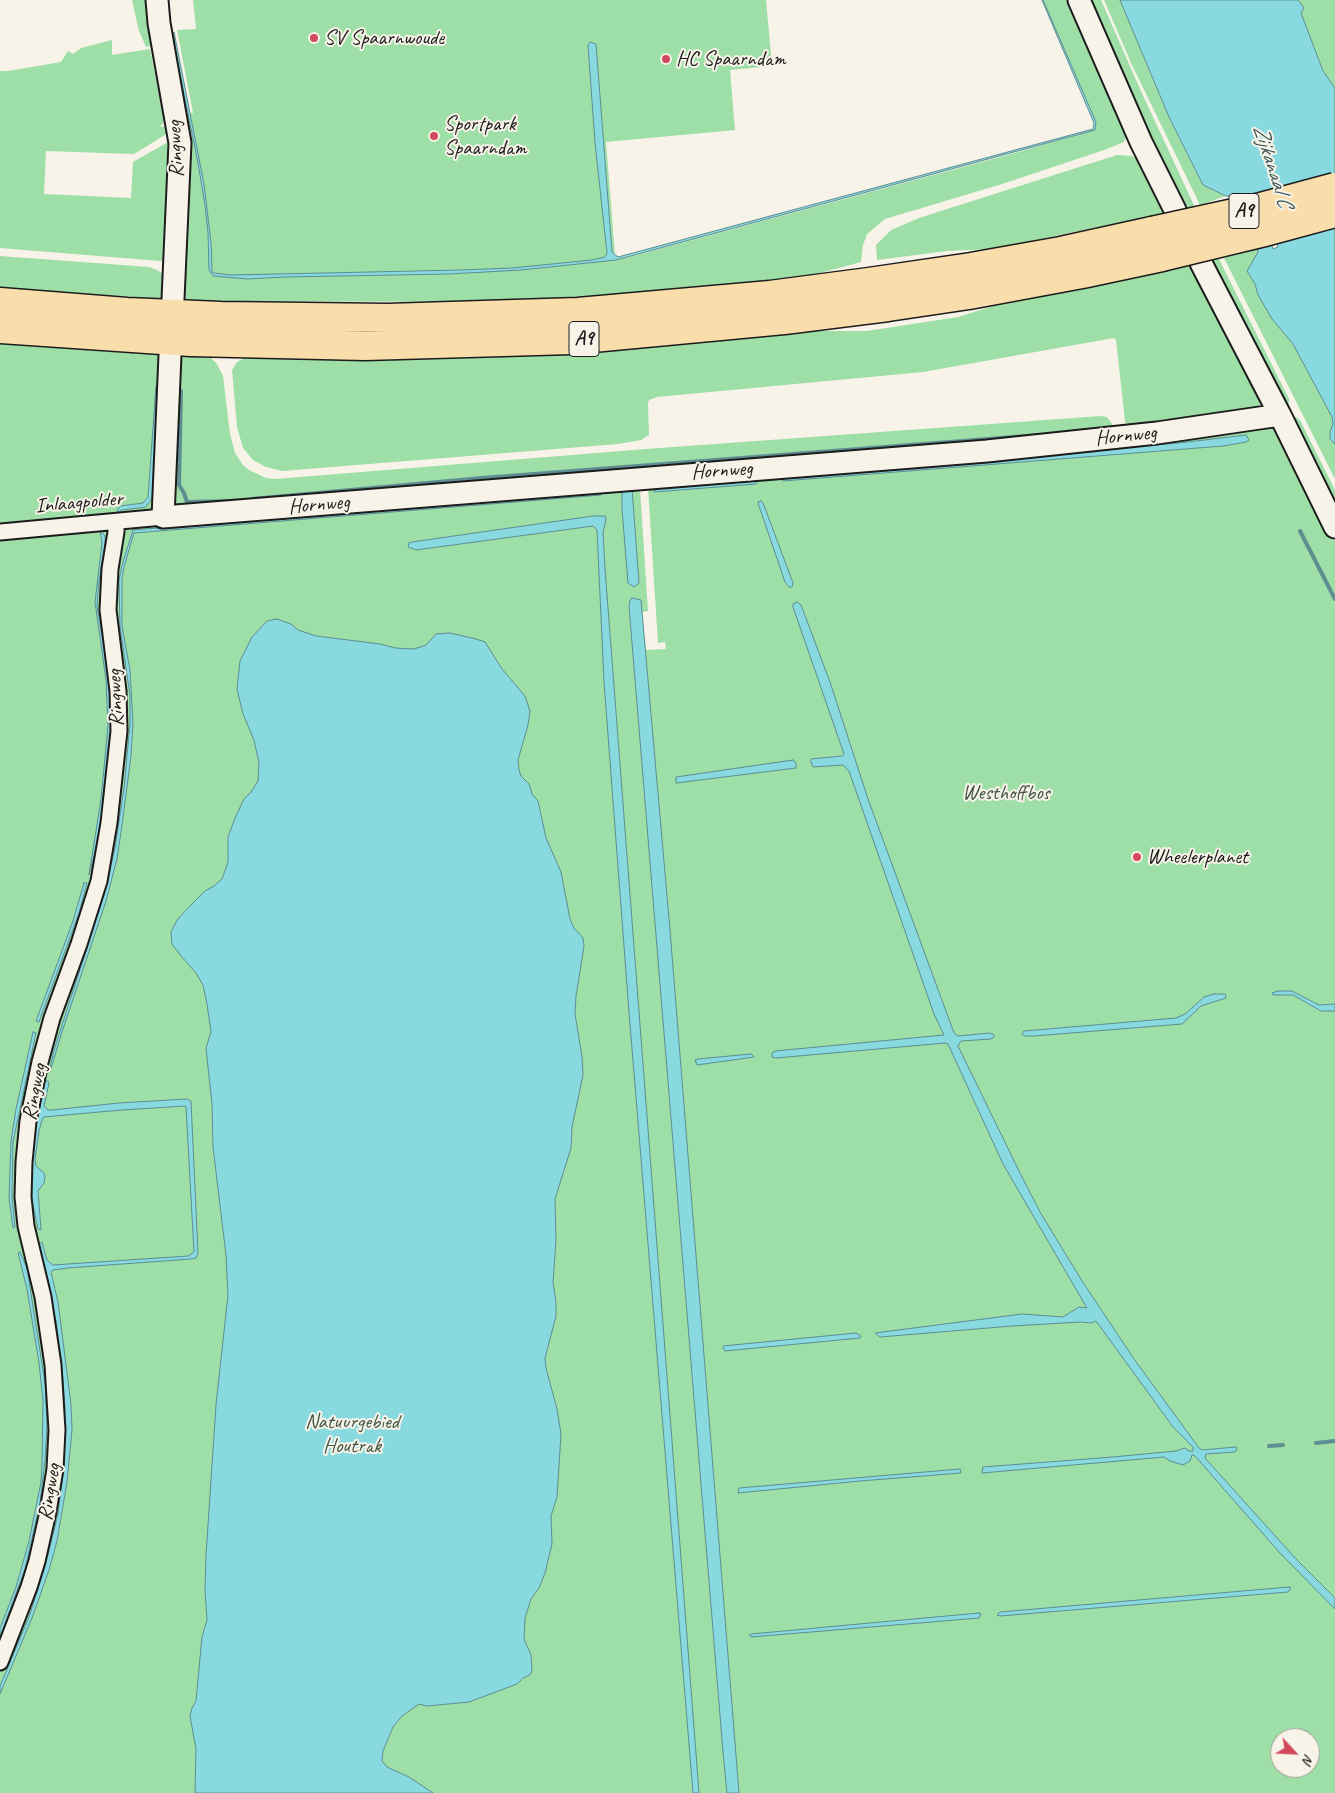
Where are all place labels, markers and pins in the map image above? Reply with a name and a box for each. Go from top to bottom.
place label: SV Spaarnwoude [324,25,444,51]
marker: SV Spaarnwoude [308,32,320,44]
place label: HC Spaarndam [676,46,785,72]
marker: HC Spaarndam [660,53,672,65]
place label: Sportpark Spaarndam [444,111,526,161]
marker: Sportpark Spaarndam [428,130,440,142]
place label: Wheelerplanet [1147,844,1248,870]
marker: Wheelerplanet [1131,851,1143,863]

